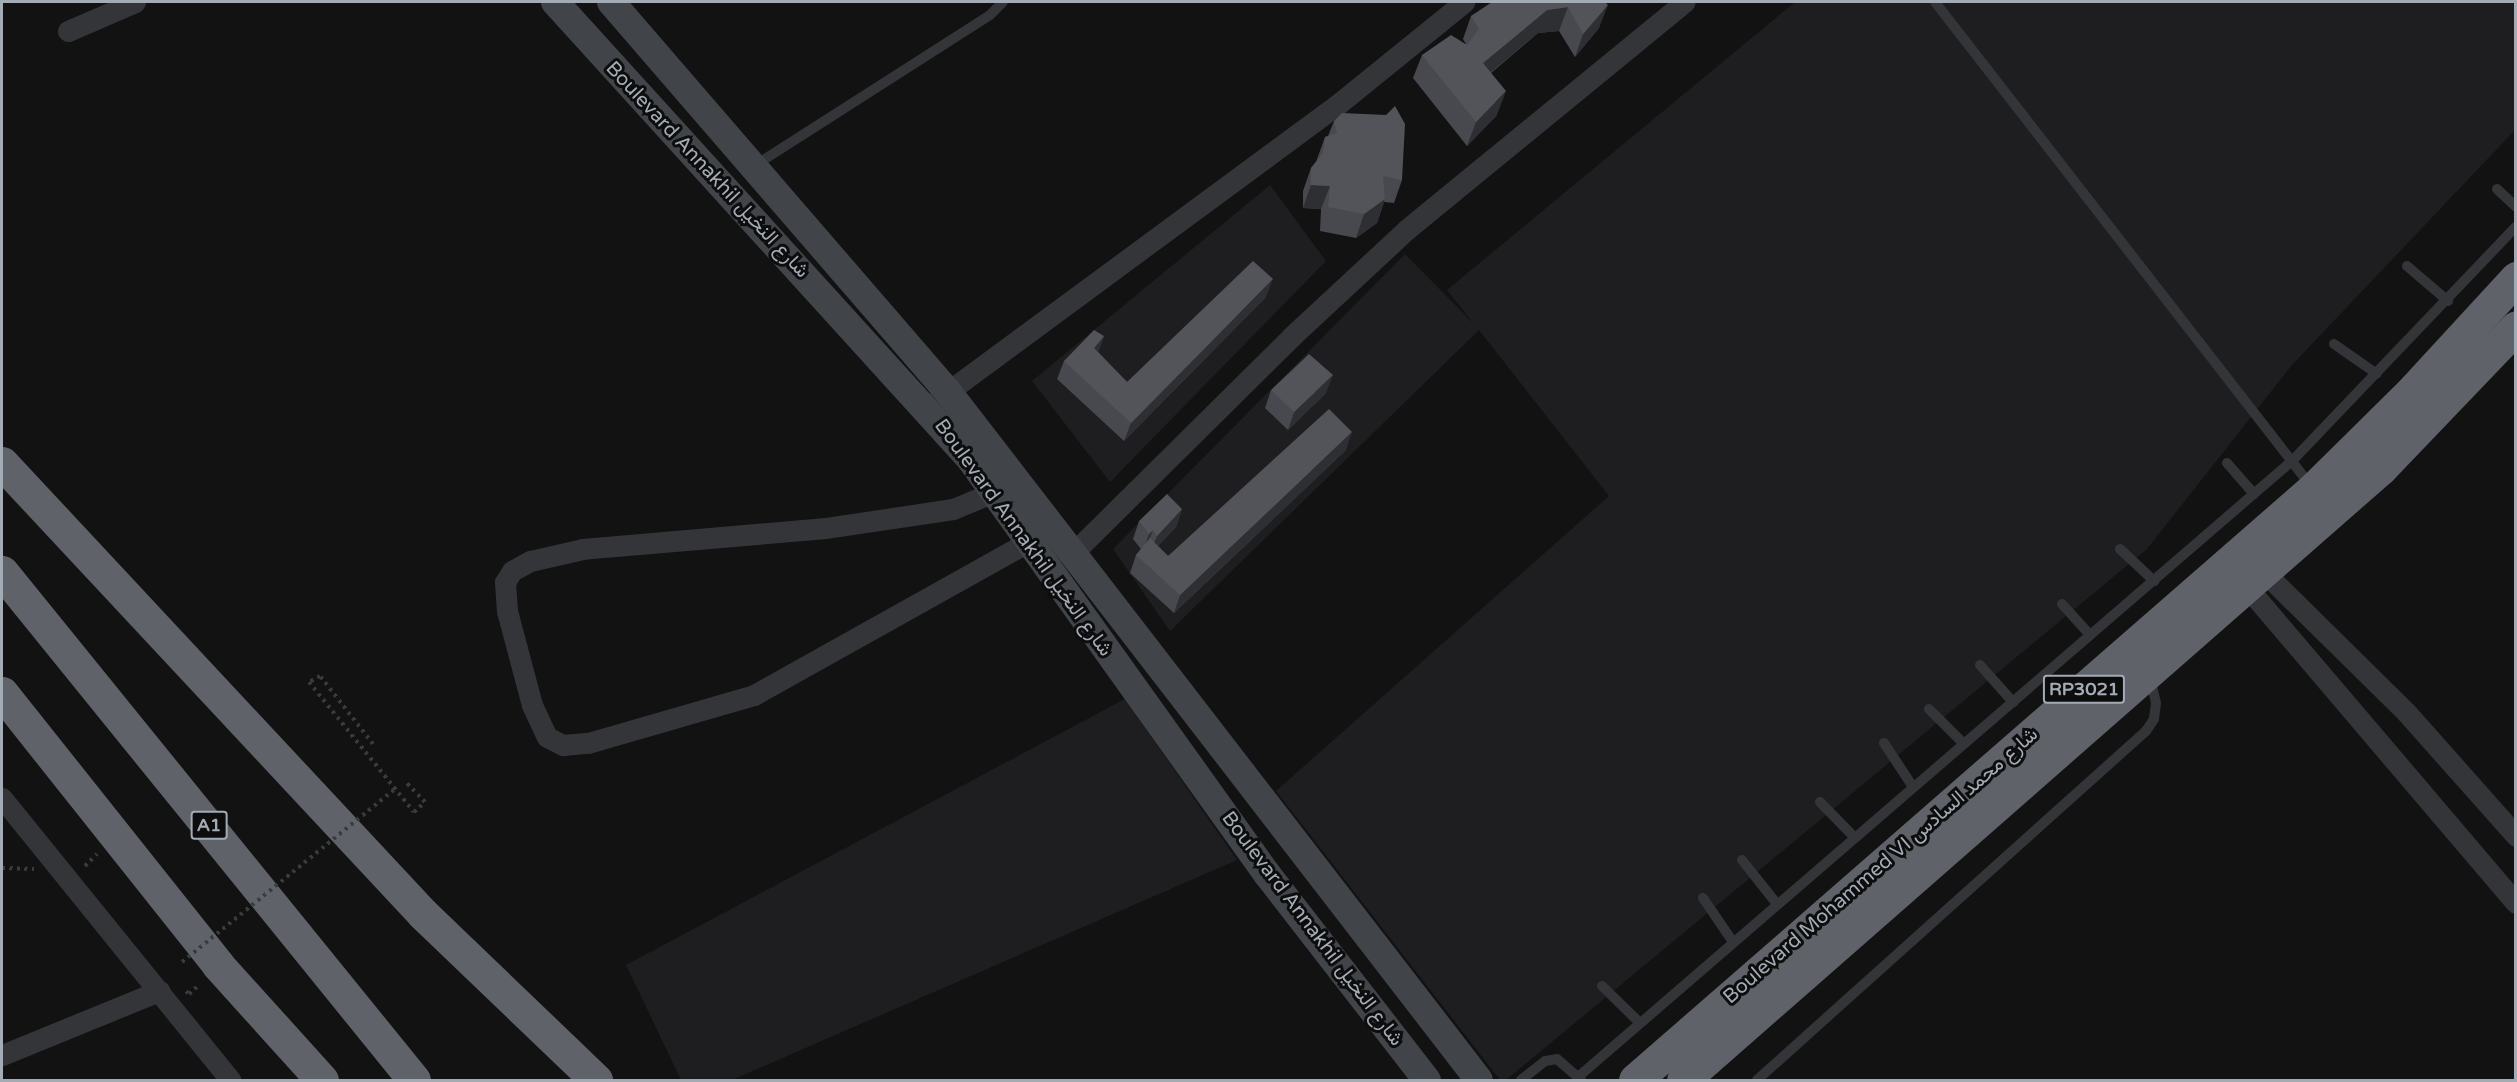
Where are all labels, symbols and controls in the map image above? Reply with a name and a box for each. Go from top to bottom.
street label: Boulevard Annakhil شارع النخيل [600,57,814,283]
street label: Boulevard Annakhil شارع النخيل [929,415,1117,661]
road number: RP3021 [2042,674,2126,704]
street label: Boulevard Mohammed VI شارع محمد السادس [1719,723,2043,1009]
street label: Boulevard Annakhil شارع النخيل [1216,807,1408,1051]
road number: A1 [190,810,228,840]

